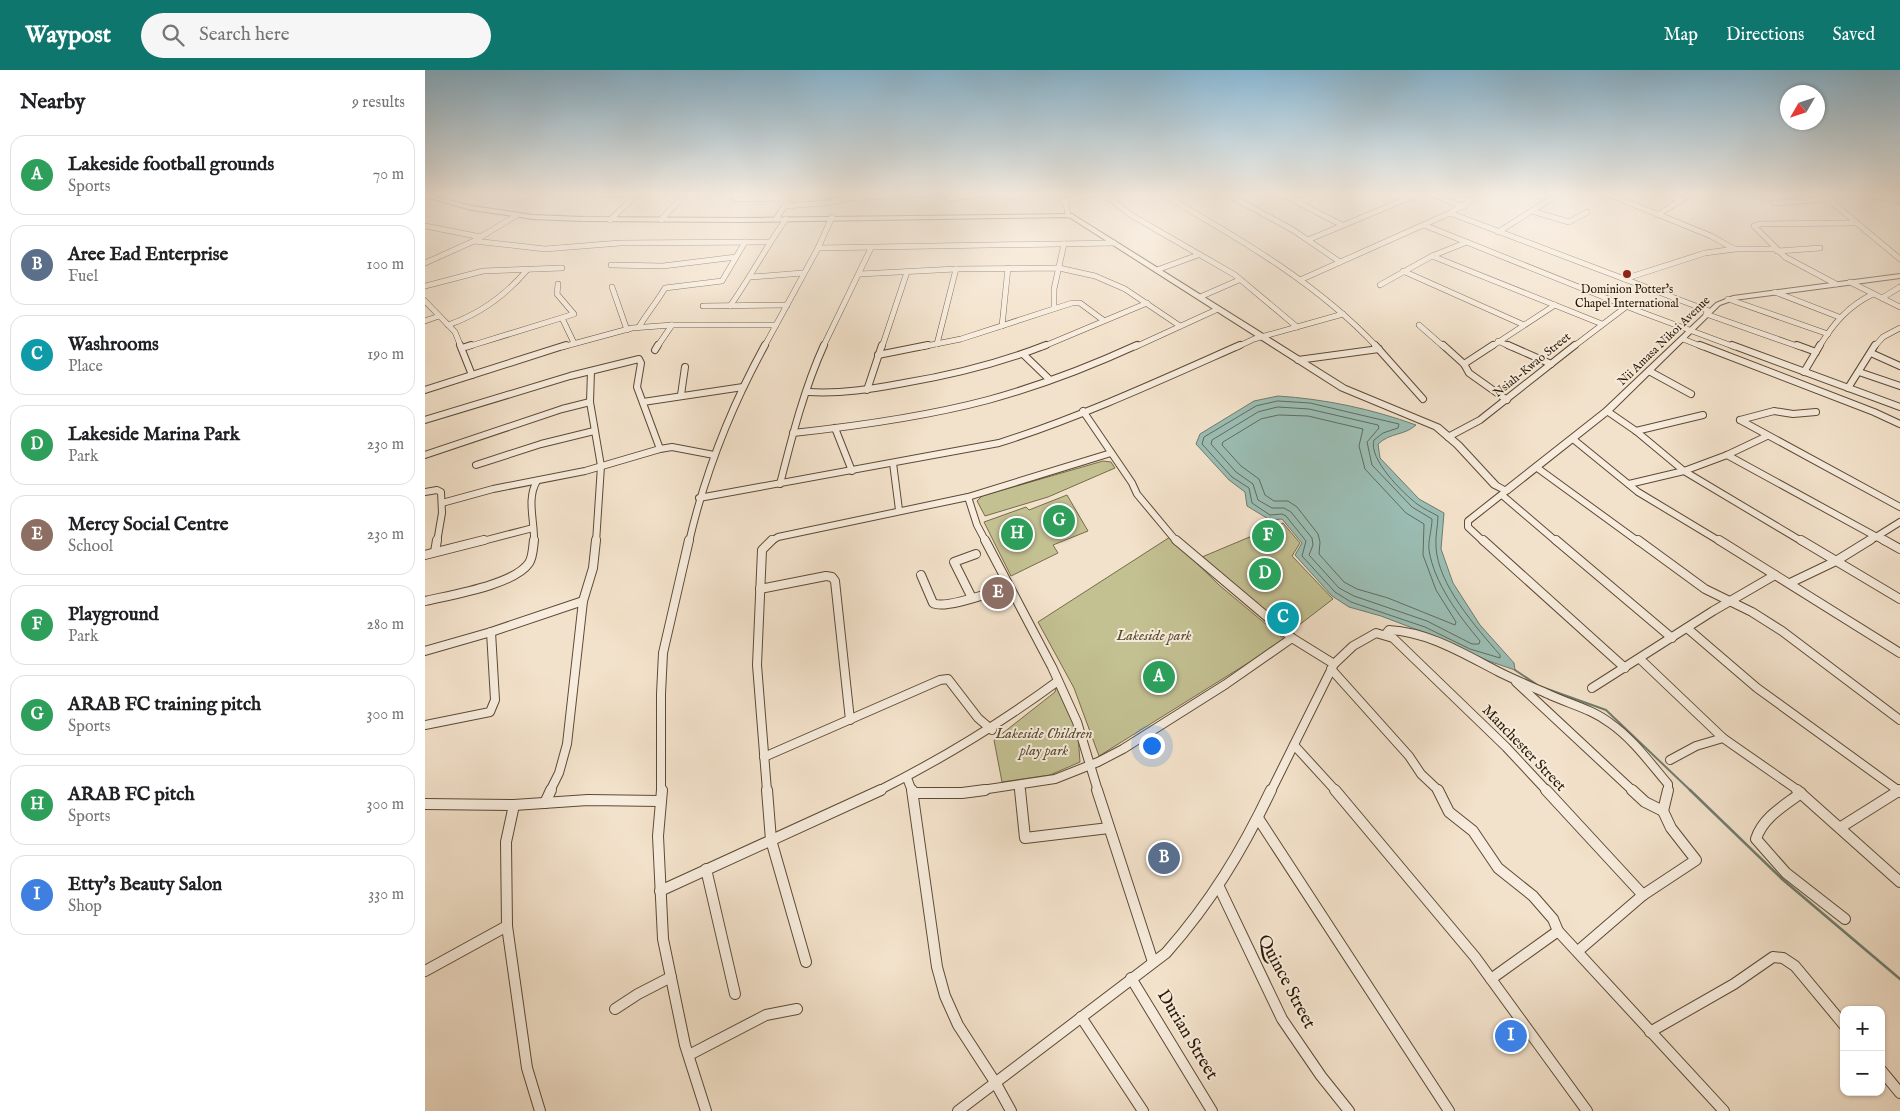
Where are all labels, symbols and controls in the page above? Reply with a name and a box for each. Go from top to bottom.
search box [141,13,491,58]
text: Waypost [25,20,111,51]
icon: search [159,21,187,49]
text: Search here [199,23,290,47]
text: Map [1664,24,1698,47]
text: Directions [1726,24,1804,47]
text: Saved [1832,24,1875,47]
north arrow [1780,85,1825,130]
text: Nearby [20,89,85,116]
text: 9 results [352,93,405,113]
text: Lakeside football grounds [68,153,274,177]
text: A [32,165,42,185]
text: 70 m [373,165,404,185]
text: Sports [68,177,110,197]
text: Aree Ead Enterprise [68,243,228,267]
text: B [32,255,42,275]
text: 100 m [367,255,404,275]
text: Fuel [68,267,98,287]
marker: Dominion Potter's Chapel International [1621,268,1633,280]
place label: Dominion Potter's Chapel International [1575,282,1680,312]
street label: Nii Amasa Nikoi Avenue [1615,293,1714,389]
street label: Nsiah-Kwao Street [1490,329,1574,401]
text: Washrooms [68,333,159,357]
text: C [31,345,43,365]
text: 190 m [367,345,404,365]
text: Place [68,357,103,377]
text: Lakeside Marina Park [68,423,240,447]
text: D [31,435,43,455]
text: 230 m [367,435,404,455]
text: Park [68,447,98,467]
pin: G [1043,502,1075,540]
text: Mercy Social Centre [68,513,228,537]
pin: H [1001,515,1033,553]
pin: F [1252,517,1284,555]
text: E [31,525,43,545]
text: 230 m [367,525,404,545]
text: School [68,537,113,557]
pin: D [1249,555,1281,593]
pin: E [982,574,1014,612]
pin: C [1267,599,1299,637]
text: Playground [68,603,159,627]
text: F [32,615,42,635]
text: 280 m [367,615,404,635]
park label: Lakeside park [1115,626,1192,645]
text: Park [68,627,98,647]
pin: A [1143,658,1175,696]
text: ARAB FC training pitch [68,693,261,717]
street label: Manchester Street [1478,701,1570,795]
text: G [31,705,43,725]
text: 300 m [366,705,404,725]
text: Sports [68,717,110,737]
park label: Lakeside Children play park [994,724,1093,760]
your location [1139,733,1165,759]
text: ARAB FC pitch [68,783,195,807]
text: H [30,795,44,815]
text: 300 m [366,795,404,815]
text: Sports [68,807,110,827]
pin: B [1148,839,1180,877]
text: Etty's Beauty Salon [68,873,222,897]
text: I [34,885,40,905]
text: 330 m [368,885,404,905]
text: Shop [68,897,102,917]
street label: Quince Street [1252,931,1320,1033]
street label: Durian Street [1151,986,1223,1084]
map controls [1840,1006,1885,1096]
button: + [1840,1006,1885,1051]
pin: I [1495,1017,1527,1055]
button: − [1840,1051,1885,1096]

